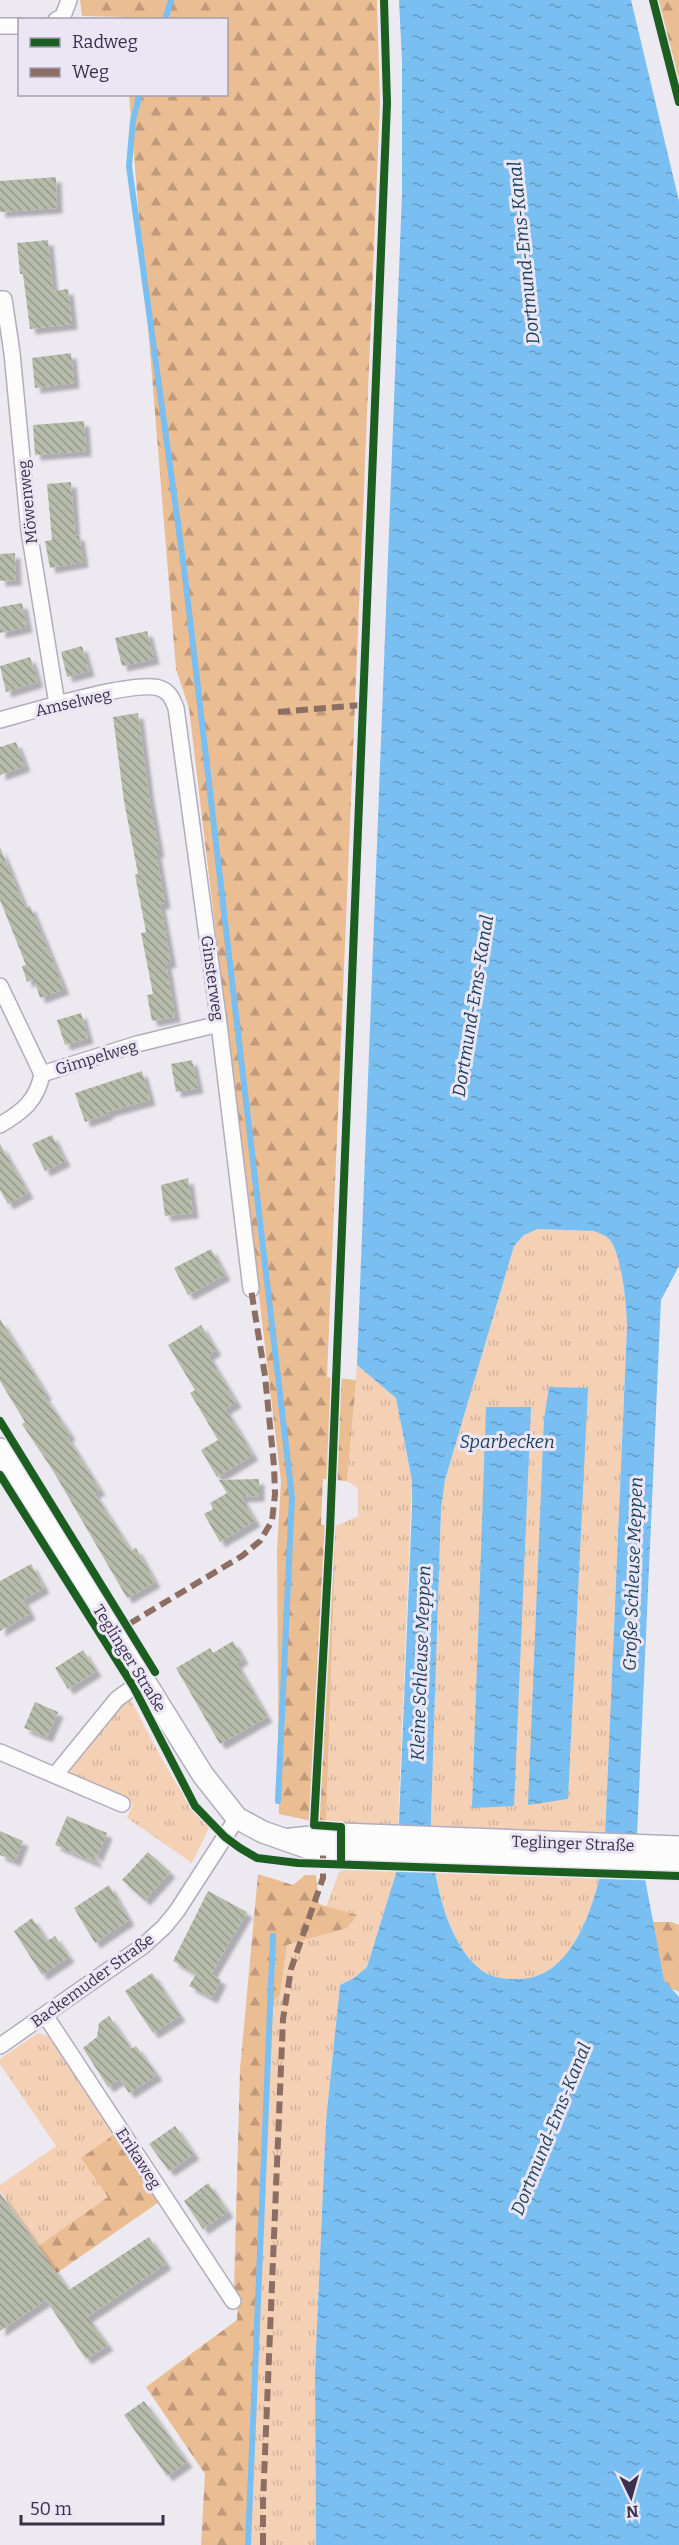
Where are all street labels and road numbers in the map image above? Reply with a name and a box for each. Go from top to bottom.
street label: Möwenweg [14,459,41,545]
street label: Amselweg [33,685,113,720]
street label: Ginsterweg [197,934,228,1022]
street label: Gimpelweg [53,1036,139,1079]
street label: Teglinger Straße [89,1601,170,1715]
street label: Teglinger Straße [511,1832,635,1855]
street label: Backemuder Straße [27,1929,157,2031]
street label: Erikaweg [112,2124,165,2192]

